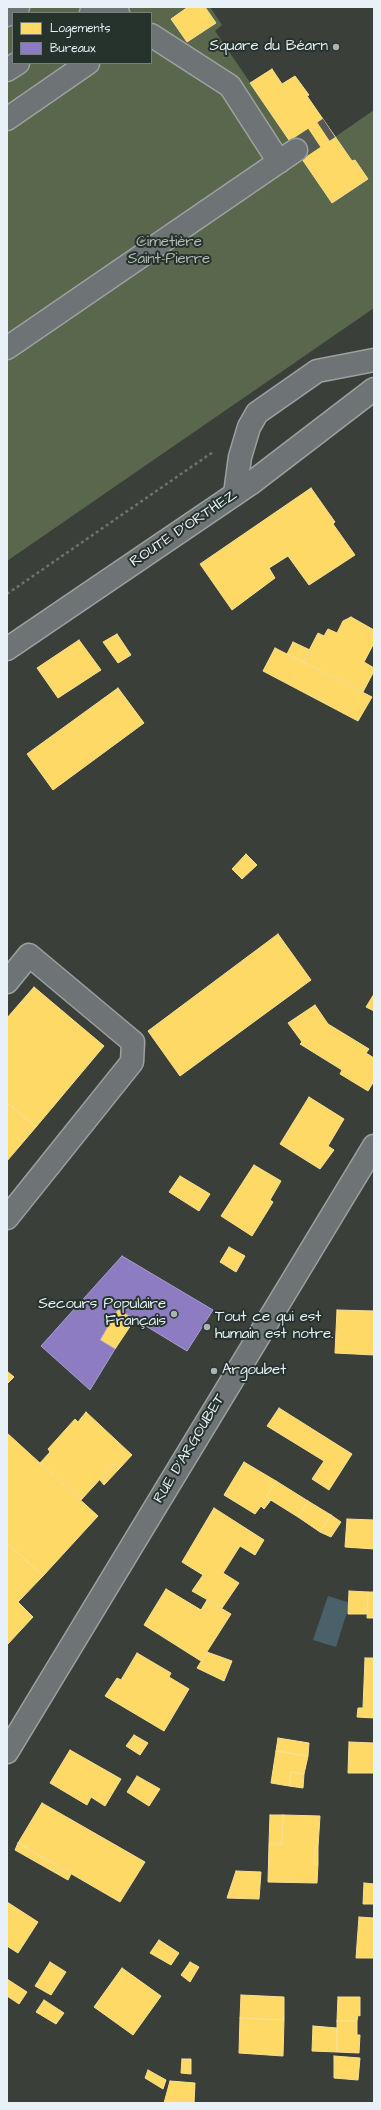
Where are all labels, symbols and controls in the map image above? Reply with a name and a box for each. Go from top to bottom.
legend [12,12,152,64]
text: Logements [50,20,110,37]
place label: Square du Béarn [210,38,328,56]
text: Bureaux [50,40,96,57]
marker: Square du Béarn [331,42,341,52]
park label: Cimetière Saint-Pierre [128,234,210,269]
street label: ROUTE D'ORTHEZ [127,486,241,572]
place label: Secours Populaire Français [38,1296,166,1331]
marker: Secours Populaire Français [169,1309,179,1319]
place label: Tout ce qui est humain est notre. [215,1309,333,1344]
marker: Tout ce qui est humain est notre. [202,1322,212,1332]
place label: Argoubet [222,1362,286,1380]
marker: Argoubet [209,1366,219,1376]
street label: RUE D'ARGOUBET [150,1391,230,1507]

